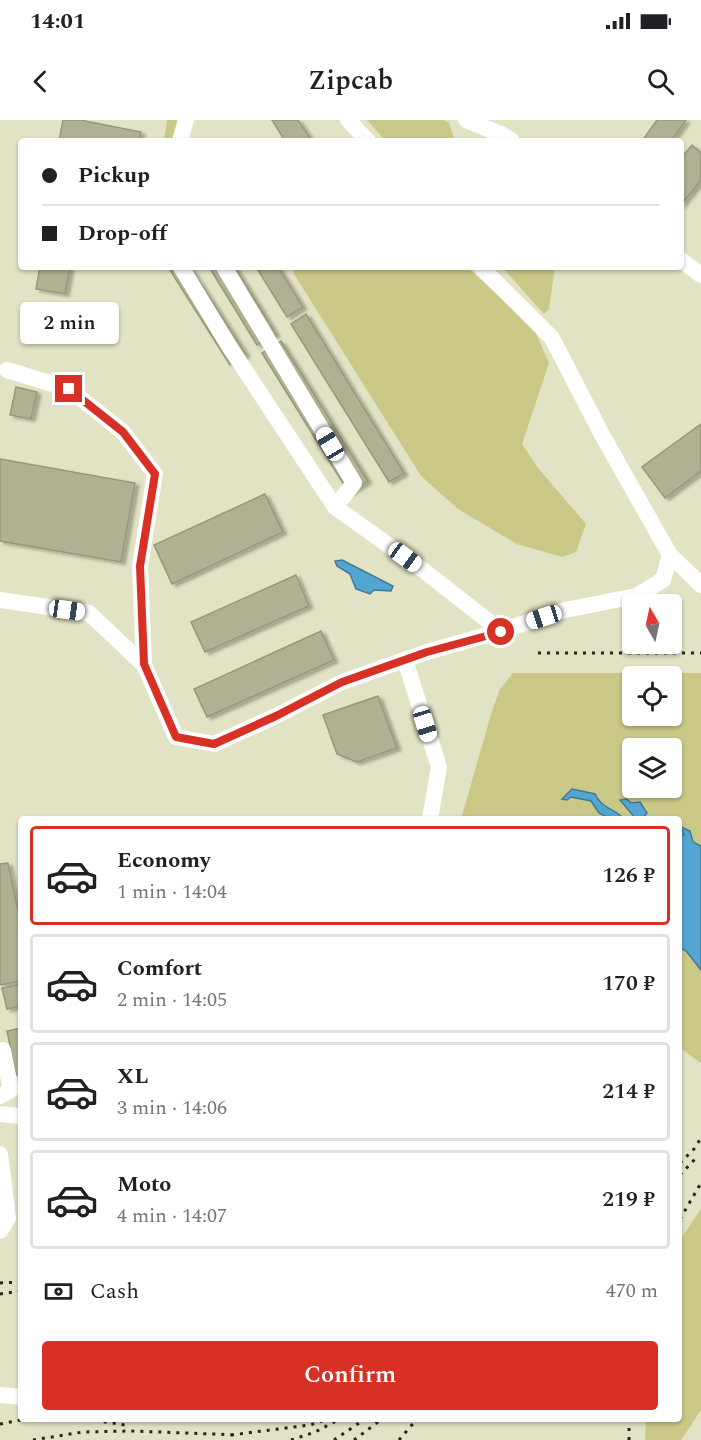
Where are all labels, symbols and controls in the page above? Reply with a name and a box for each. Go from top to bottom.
text: 14:01 [30,5,85,38]
text: Zipcab [308,60,393,102]
icon: back [24,65,57,98]
icon: search [644,65,677,98]
text: Pickup [78,159,150,192]
text: Drop-off [78,217,167,250]
callout: 2 min [20,302,118,344]
text: 2 min [44,308,95,338]
route end [55,375,82,402]
car [313,424,347,464]
car [385,539,425,575]
north arrow [622,594,682,654]
map controls [622,594,682,798]
car [48,599,86,621]
car [524,603,564,631]
route start [487,618,514,645]
button: locate [622,666,682,726]
car [411,704,439,744]
button: layers [622,738,682,798]
text: Economy [117,844,210,877]
icon: car [45,849,99,903]
text: 126 ₽ [602,859,655,892]
text: 1 min · 14:04 [117,877,227,907]
text: Comfort [117,952,202,985]
icon: car [45,957,99,1011]
text: 170 ₽ [602,967,655,1000]
text: 2 min · 14:05 [117,985,227,1015]
text: XL [117,1060,148,1093]
icon: car [45,1065,99,1119]
text: 214 ₽ [602,1075,655,1108]
text: 3 min · 14:06 [117,1093,227,1123]
text: Moto [117,1168,171,1201]
icon: car [45,1173,99,1227]
text: 219 ₽ [602,1183,655,1216]
text: 4 min · 14:07 [117,1201,227,1231]
icon: cash [42,1275,75,1308]
text: Cash [90,1275,139,1308]
text: 470 m [606,1276,658,1306]
button: Confirm [42,1341,658,1410]

